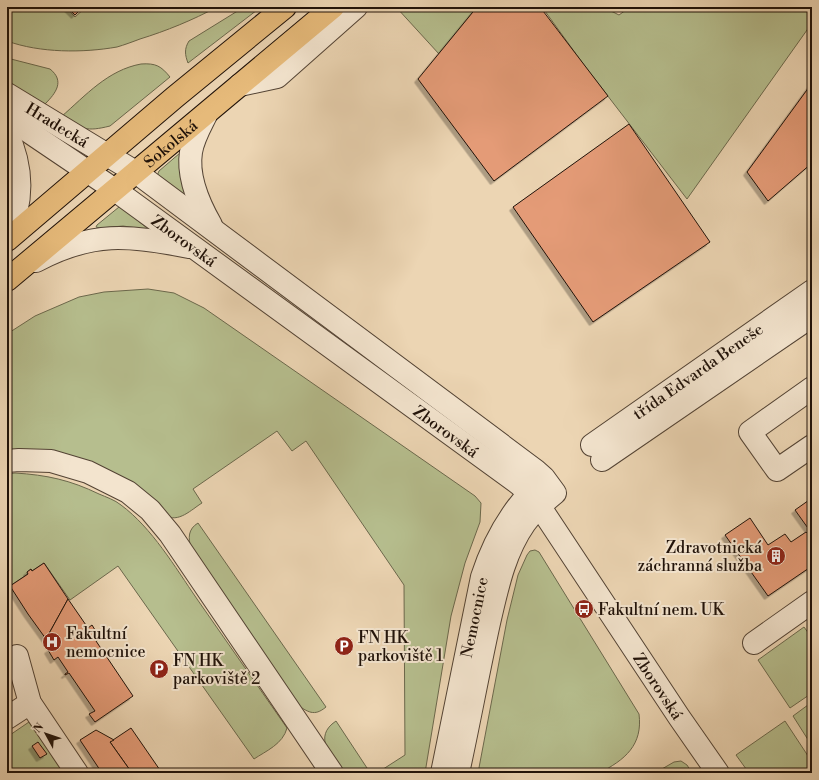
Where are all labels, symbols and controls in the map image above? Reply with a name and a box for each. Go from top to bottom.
street label: Hradecká [22,99,93,153]
street label: Sokolská [140,115,203,172]
street label: Zborovská [147,211,221,272]
street label: třída Edvarda Beneše [629,319,767,424]
street label: Zborovská [409,401,483,463]
place label: Zdravotnická záchranná služba [638,538,763,576]
building icon: Zdravotnická záchranná služba [765,545,787,567]
street label: Nemocnice [457,575,493,660]
bus stop icon: Fakultní nem. UK [573,598,595,620]
place label: Fakultní nem. UK [598,600,725,620]
place label: Fakultní nemocnice [66,624,146,662]
place label: FN HK parkoviště 1 [358,628,443,666]
hospital icon: Fakultní nemocnice [41,631,63,653]
parking icon: FN HK parkoviště 1 [333,635,355,657]
street label: Zborovská [628,649,687,725]
place label: FN HK parkoviště 2 [173,651,260,689]
parking icon: FN HK parkoviště 2 [148,658,170,680]
north arrow [26,714,66,754]
text: N [31,720,47,736]

